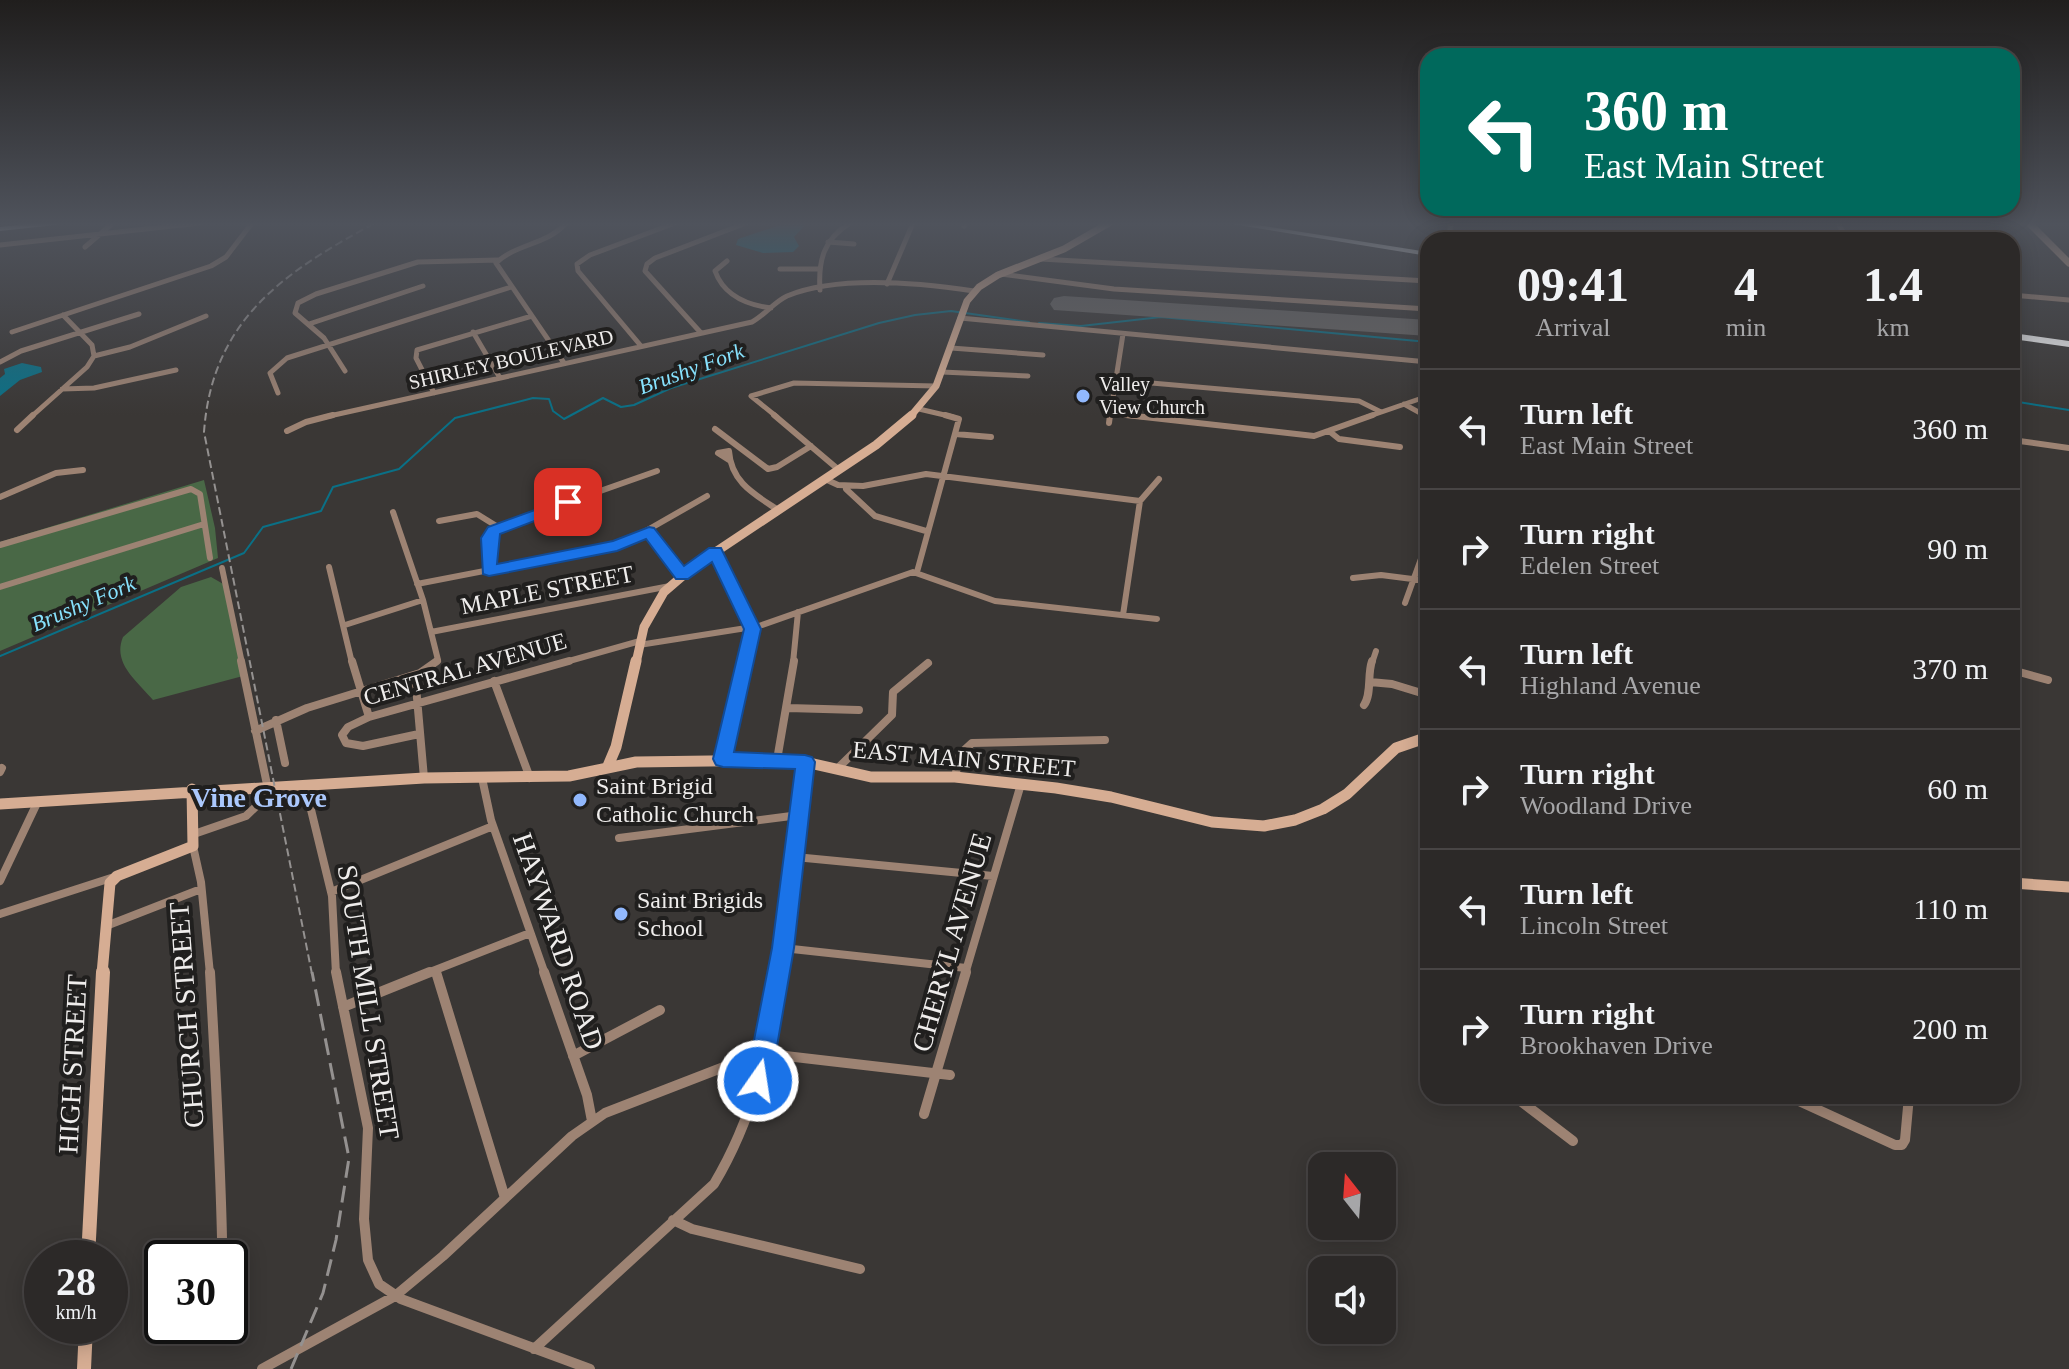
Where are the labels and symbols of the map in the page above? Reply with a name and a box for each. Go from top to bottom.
street label: SHIRLEY BOULEVARD [406,325,616,393]
water label: Brushy Fork [635,337,749,399]
place label: Valley View Church [1099,373,1205,418]
marker: Valley View Church [1074,387,1092,405]
pin [534,468,602,536]
street label: MAPLE STREET [458,560,636,619]
water label: Brushy Fork [27,570,140,637]
street label: CENTRAL AVENUE [360,628,570,710]
street label: EAST MAIN STREET [852,736,1077,782]
place label: Saint Brigid Catholic Church [596,773,754,827]
district label: Vine Grove [191,782,327,813]
marker: Saint Brigid Catholic Church [571,791,589,809]
street label: HAYWARD ROAD [507,829,610,1053]
street label: CHERYL AVENUE [905,829,998,1055]
street label: SOUTH MILL STREET [332,863,406,1141]
place label: Saint Brigids School [637,887,763,941]
street label: CHURCH STREET [163,901,210,1129]
marker: Saint Brigids School [612,905,630,923]
street label: HIGH STREET [52,974,93,1155]
position arrow [716,1039,800,1123]
north arrow [1308,1152,1396,1240]
speed limit sign: 30 [144,1240,248,1344]

